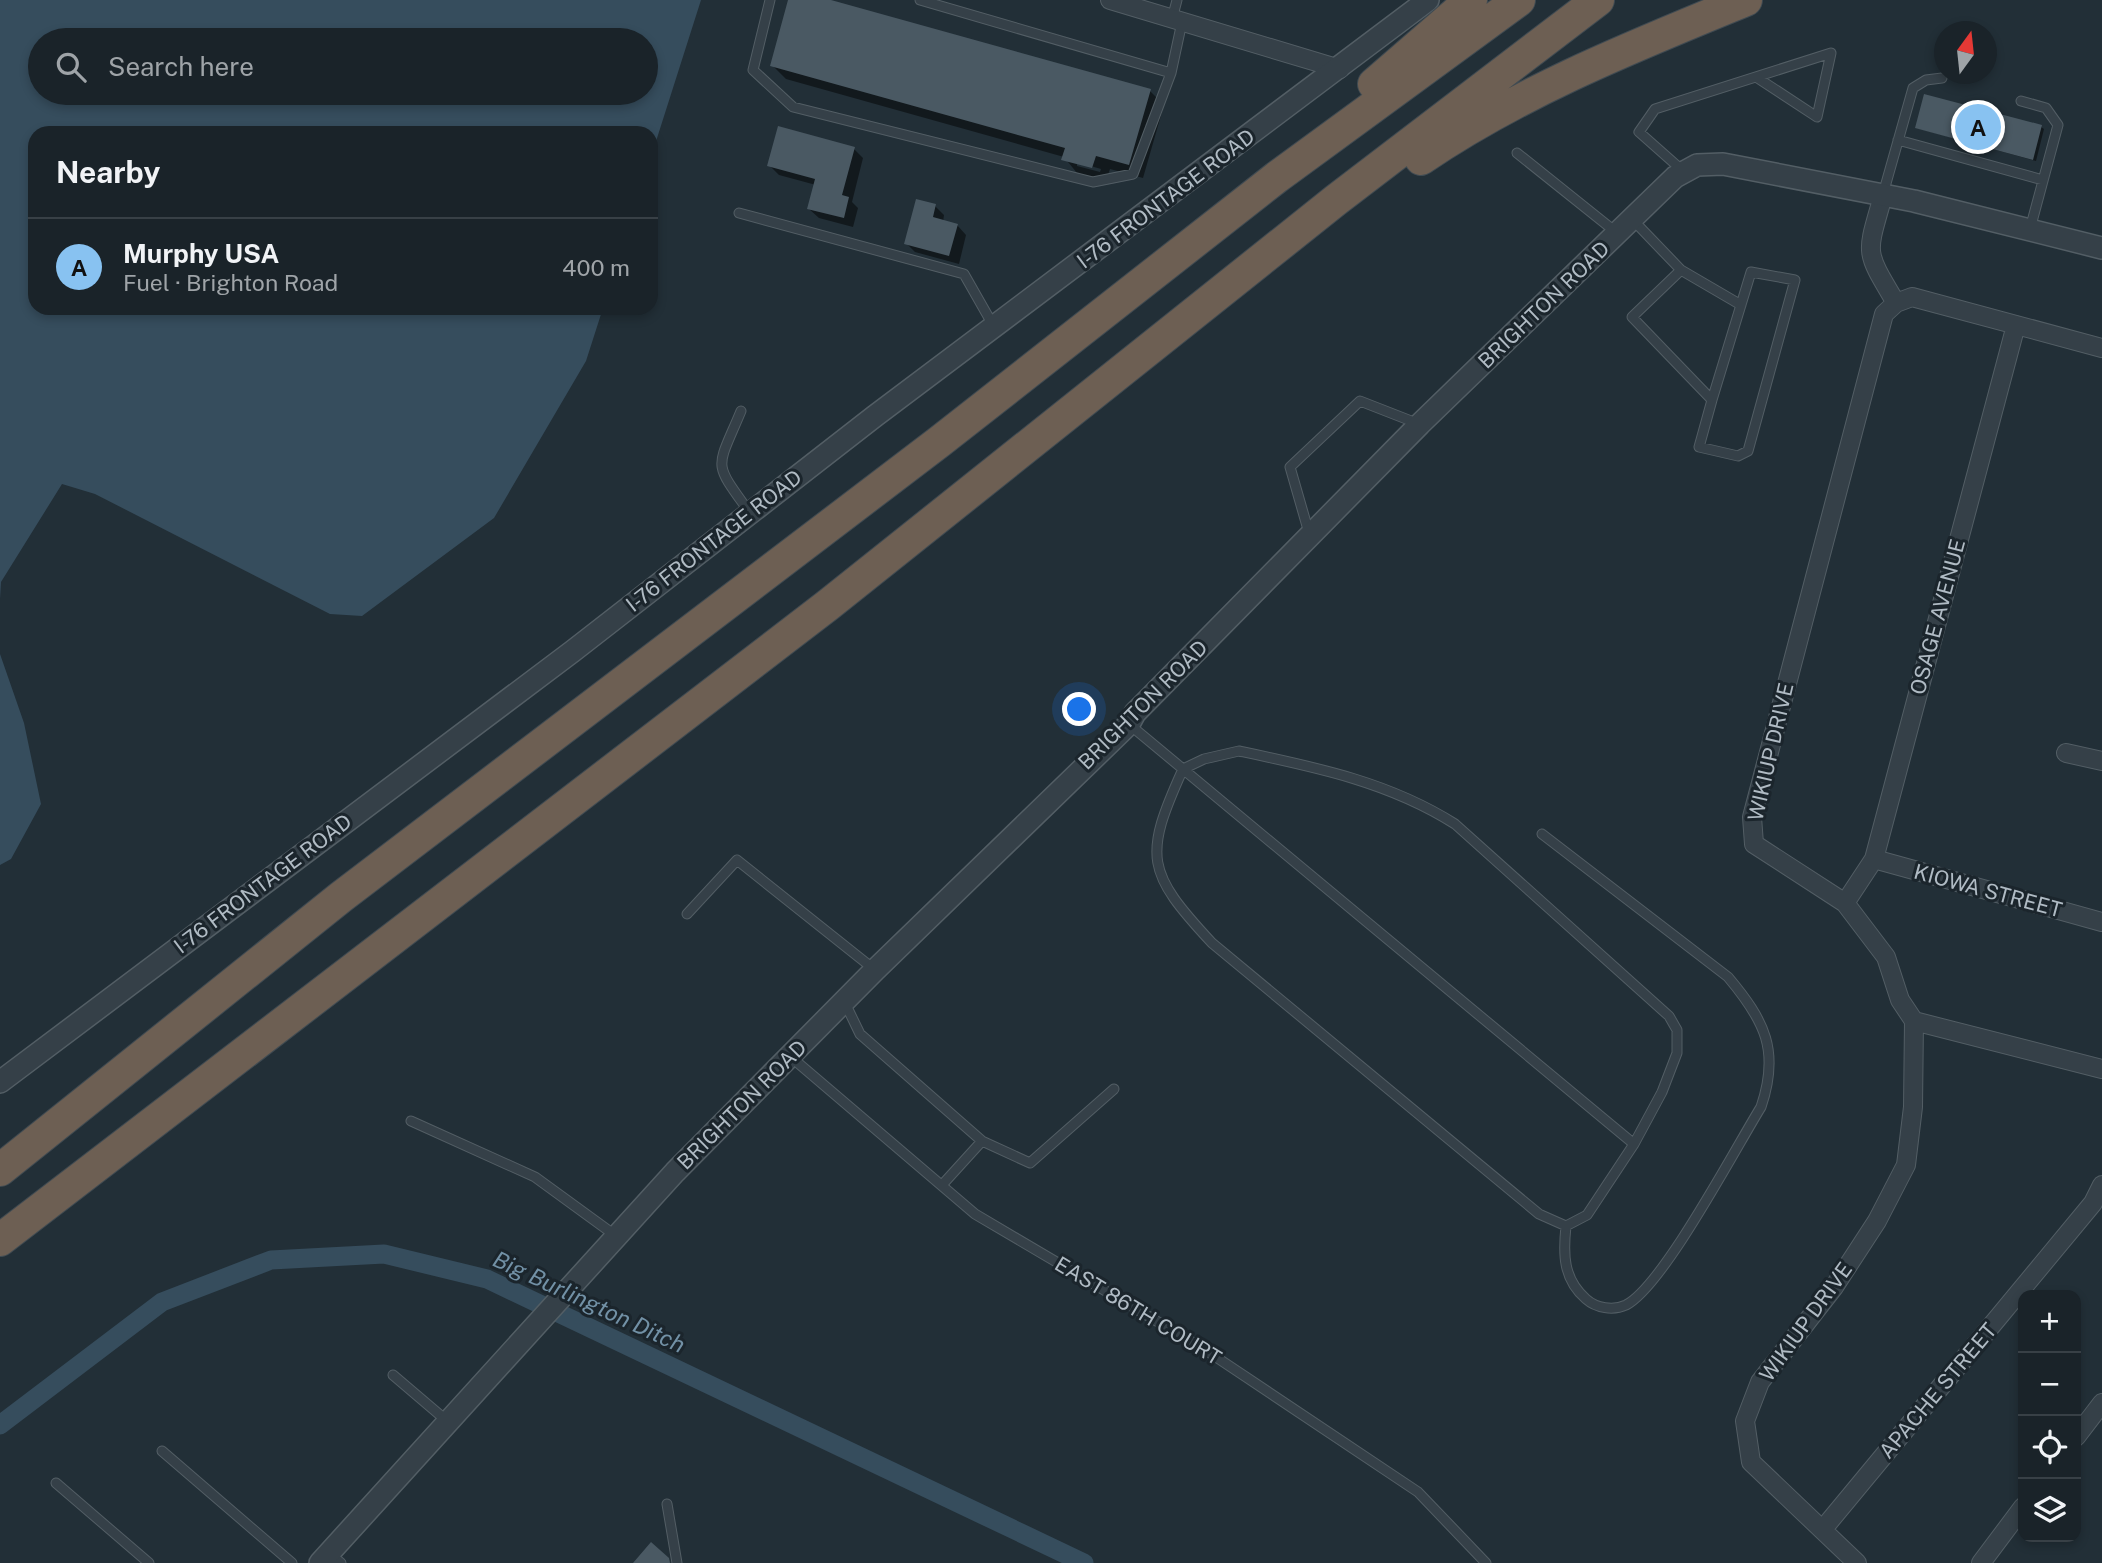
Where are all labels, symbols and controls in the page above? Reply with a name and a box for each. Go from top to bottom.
north arrow [1934,21,1997,84]
search box [28,28,658,105]
icon: search [52,48,90,86]
text: Search here [108,51,254,82]
pin: A [1955,101,2001,153]
street label: I-76 FRONTAGE ROAD [1072,124,1259,274]
text: Nearby [56,154,160,190]
street label: BRIGHTON ROAD [1473,236,1614,374]
text: Murphy USA [123,238,280,269]
text: A [71,254,87,281]
text: 400 m [562,254,630,281]
text: Fuel · Brighton Road [123,269,338,296]
street label: I-76 FRONTAGE ROAD [621,464,806,617]
street label: OSAGE AVENUE [1905,536,1970,697]
street label: BRIGHTON ROAD [1073,635,1213,775]
street label: WIKIUP DRIVE [1742,680,1799,823]
your location [1062,692,1096,726]
street label: I-76 FRONTAGE ROAD [169,809,356,959]
street label: KIOWA STREET [1911,859,2065,922]
street label: BRIGHTON ROAD [672,1035,812,1175]
water label: Big Burlington Ditch [489,1245,690,1358]
street label: EAST 86TH COURT [1051,1251,1226,1370]
street label: WIKIUP DRIVE [1754,1257,1857,1386]
map controls [2018,1290,2081,1542]
button: + [2018,1290,2081,1353]
street label: APACHE STREET [1874,1318,2002,1464]
button: − [2018,1353,2081,1416]
button: locate [2018,1416,2081,1479]
button: layers [2018,1479,2081,1542]

